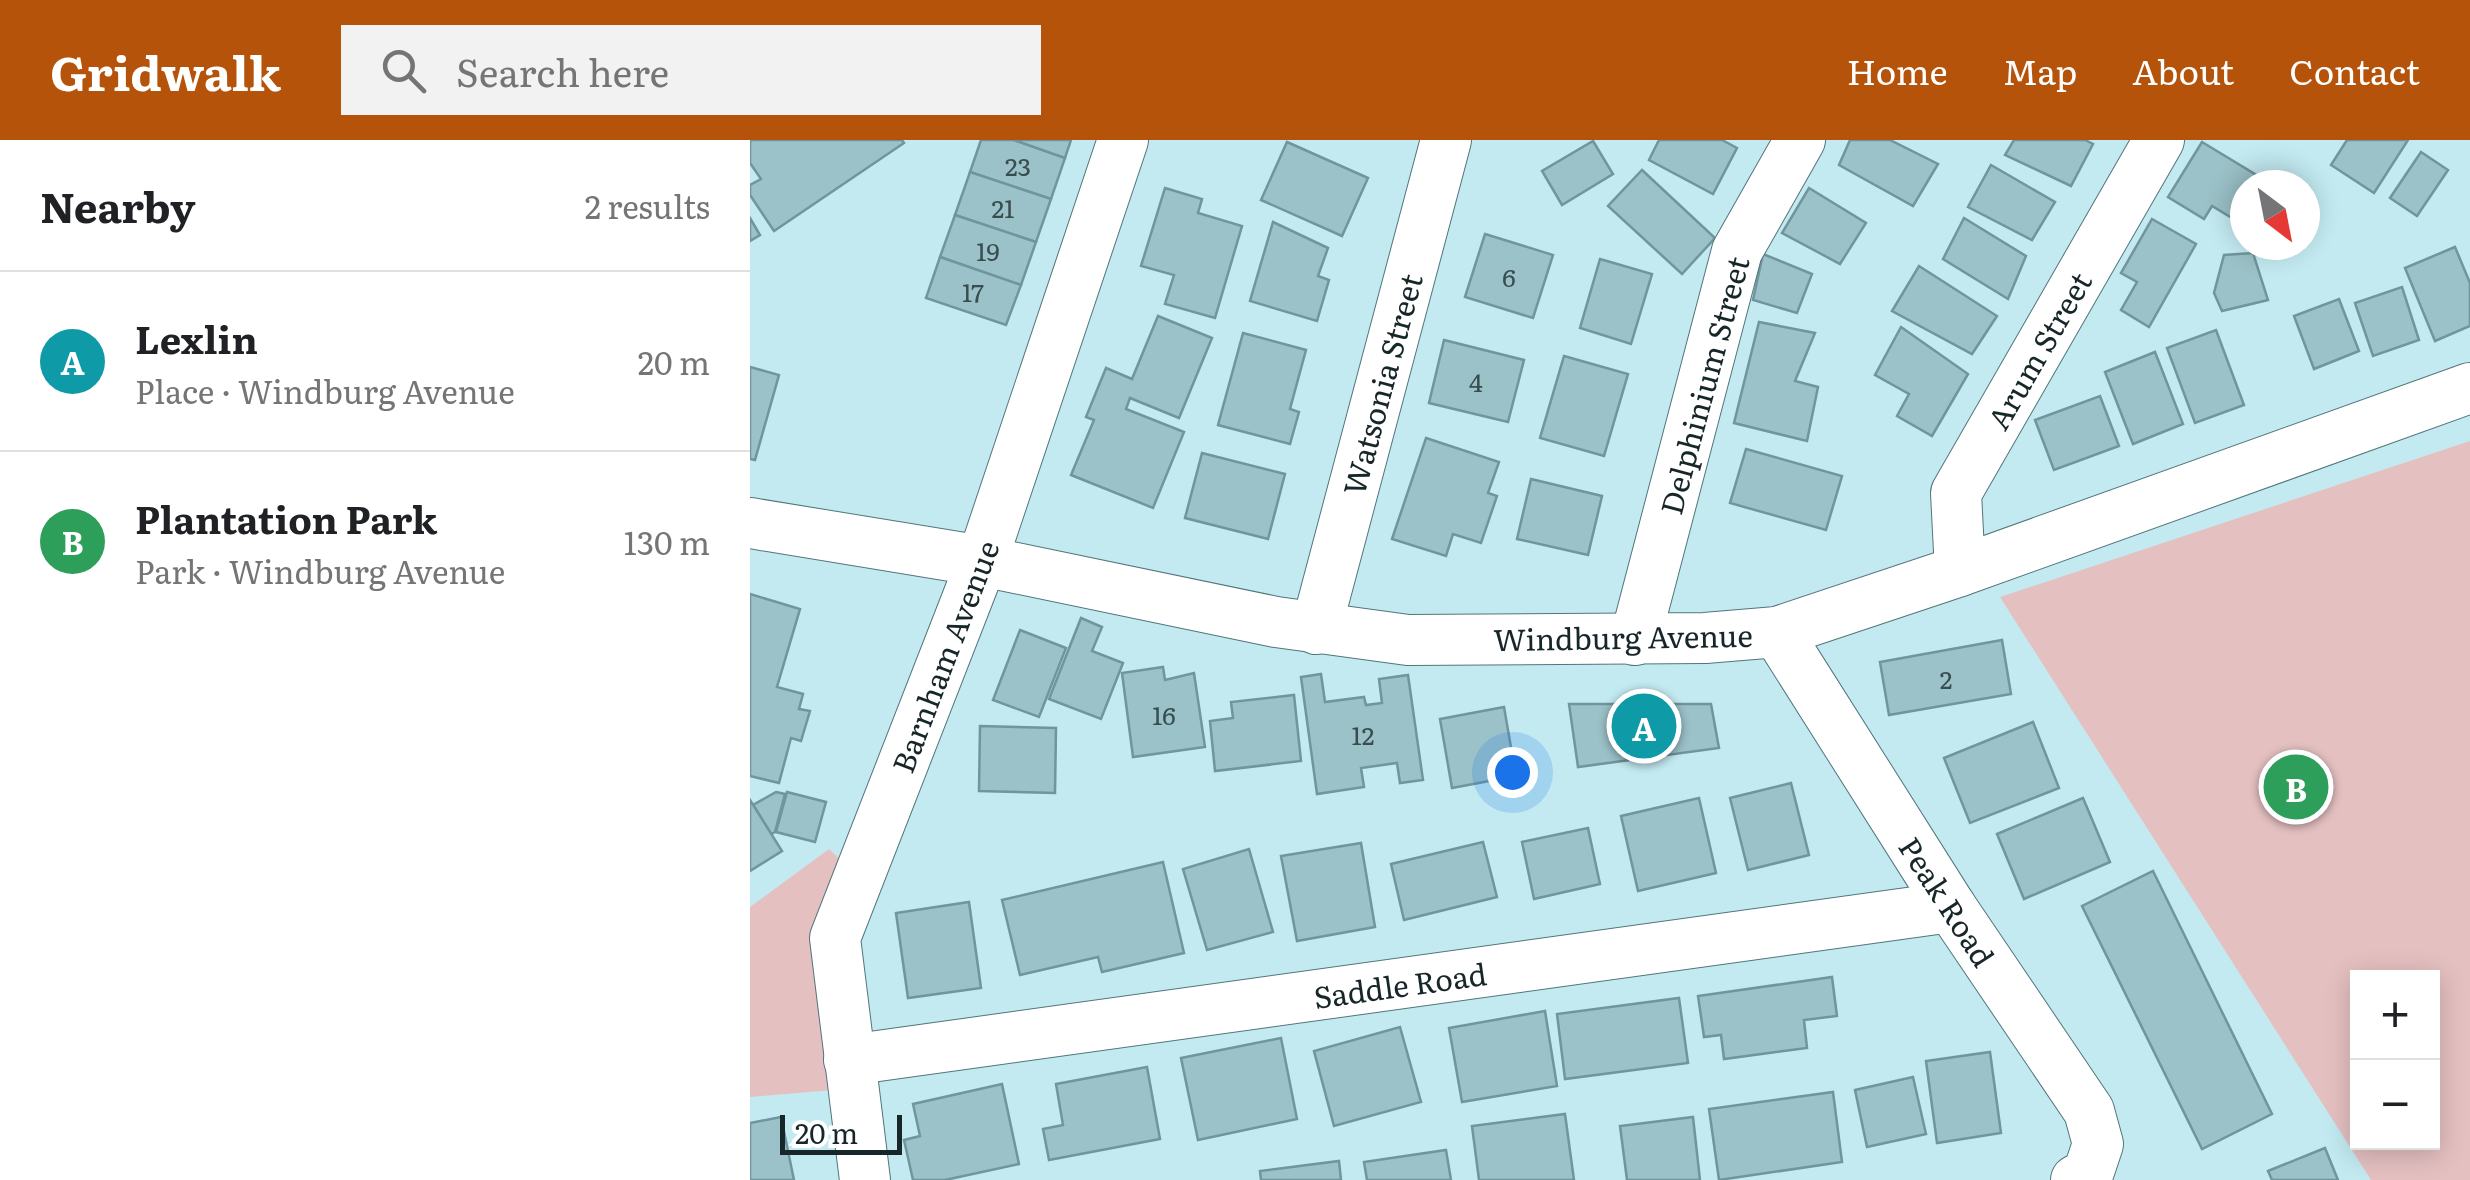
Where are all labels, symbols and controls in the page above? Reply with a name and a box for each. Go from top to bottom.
search box [341,25,1041,115]
text: Gridwalk [50,35,281,106]
text: Search here [456,42,669,99]
icon: search [376,43,431,98]
text: Home [1847,44,1948,96]
text: Map [2003,44,2077,96]
text: About [2132,44,2234,96]
text: Contact [2289,44,2420,96]
house number: 23 [1005,147,1031,184]
north arrow [2230,170,2320,260]
text: Nearby [40,174,196,236]
text: 2 results [585,181,710,229]
house number: 21 [992,189,1014,226]
house number: 19 [976,232,1000,269]
street label: Delphinium Street [1647,251,1759,519]
house number: 6 [1502,258,1516,295]
street label: Arum Street [1975,263,2101,437]
street label: Watsonia Street [1330,268,1432,500]
house number: 17 [962,273,984,310]
text: Lexlin [135,309,258,366]
text: A [60,337,85,385]
text: 20 m [638,337,710,385]
house number: 4 [1469,363,1483,400]
text: Place · Windburg Avenue [135,366,515,414]
text: Plantation Park [135,489,437,546]
text: B [61,517,84,565]
text: 130 m [624,517,710,565]
street label: Barnham Avenue [879,533,1009,779]
text: Park · Windburg Avenue [135,546,505,594]
street label: Windburg Avenue [1493,612,1753,660]
house number: 2 [1940,660,1952,697]
pin: A [1612,688,1676,764]
house number: 16 [1152,696,1176,733]
house number: 12 [1352,716,1374,753]
your location [1487,747,1538,798]
pin: B [2264,750,2328,824]
street label: Peak Road [1890,827,2006,975]
street label: Saddle Road [1311,950,1489,1018]
map controls [2350,970,2440,1150]
button: + [2350,970,2440,1060]
button: − [2350,1060,2440,1150]
scale bar [780,1110,902,1154]
text: 20 m [795,1111,858,1153]

